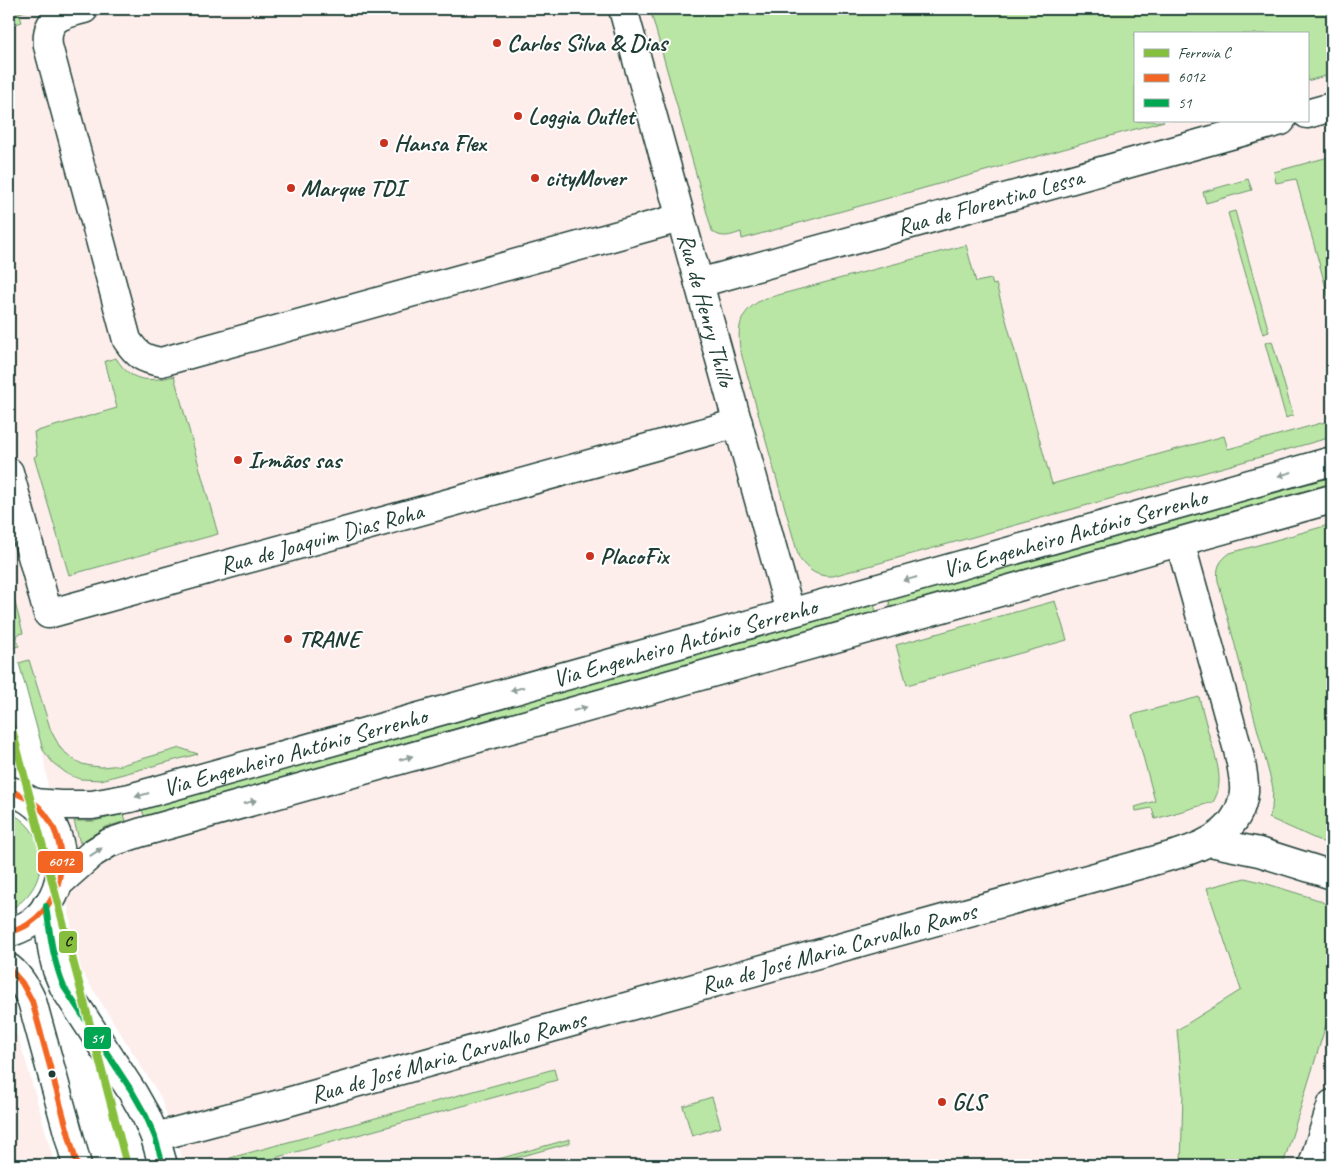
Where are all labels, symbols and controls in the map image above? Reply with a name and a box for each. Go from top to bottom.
place label: Carlos Silva & Dias [507,28,670,58]
legend [1134,32,1308,122]
marker: Carlos Silva & Dias [491,37,503,49]
text: Ferrovia C [1178,44,1233,63]
text: 6012 [1178,68,1206,87]
text: 51 [1178,94,1193,113]
place label: Loggia Outlet [528,101,637,131]
marker: Loggia Outlet [512,110,524,122]
place label: Hansa Flex [394,128,487,158]
marker: Hansa Flex [378,137,390,149]
street label: Rua de Florentino Lessa [893,161,1089,242]
place label: cityMover [545,163,628,193]
marker: cityMover [529,172,541,184]
place label: Marque TDI [301,173,409,203]
marker: Marque TDI [285,182,297,194]
street label: Rua de Henry Thillo [671,230,742,392]
place label: Irmãos sas [248,445,344,475]
marker: Irmãos sas [232,454,244,466]
one-way arrow [1278,471,1293,479]
street label: Via Engenheiro António Serrenho [940,481,1213,584]
street label: Rua de Joaquim Dias Roha [216,496,428,581]
place label: PlacoFix [600,541,671,571]
marker: PlacoFix [584,550,596,562]
one-way arrow [902,576,917,584]
street label: Via Engenheiro António Serrenho [550,591,823,694]
place label: TRANE [298,624,364,654]
marker: TRANE [282,633,294,645]
one-way arrow [510,685,525,693]
street label: Via Engenheiro António Serrenho [160,700,433,803]
one-way arrow [572,705,587,713]
one-way arrow [399,754,414,762]
one-way arrow [134,791,149,799]
one-way arrow [242,797,257,805]
one-way arrow [89,847,103,856]
line badge: 6012 [37,850,84,874]
text: 6012 [48,853,75,870]
street label: Rua de José Maria Carvalho Ramos [697,895,982,1001]
line badge: C [58,930,78,954]
text: C [65,933,74,950]
street label: Rua de José Maria Carvalho Ramos [307,1003,592,1110]
line badge: 51 [83,1026,112,1050]
text: 51 [91,1030,105,1047]
unlabelled marker [47,1069,57,1079]
place label: GLS [952,1087,989,1117]
marker: GLS [936,1096,948,1108]

